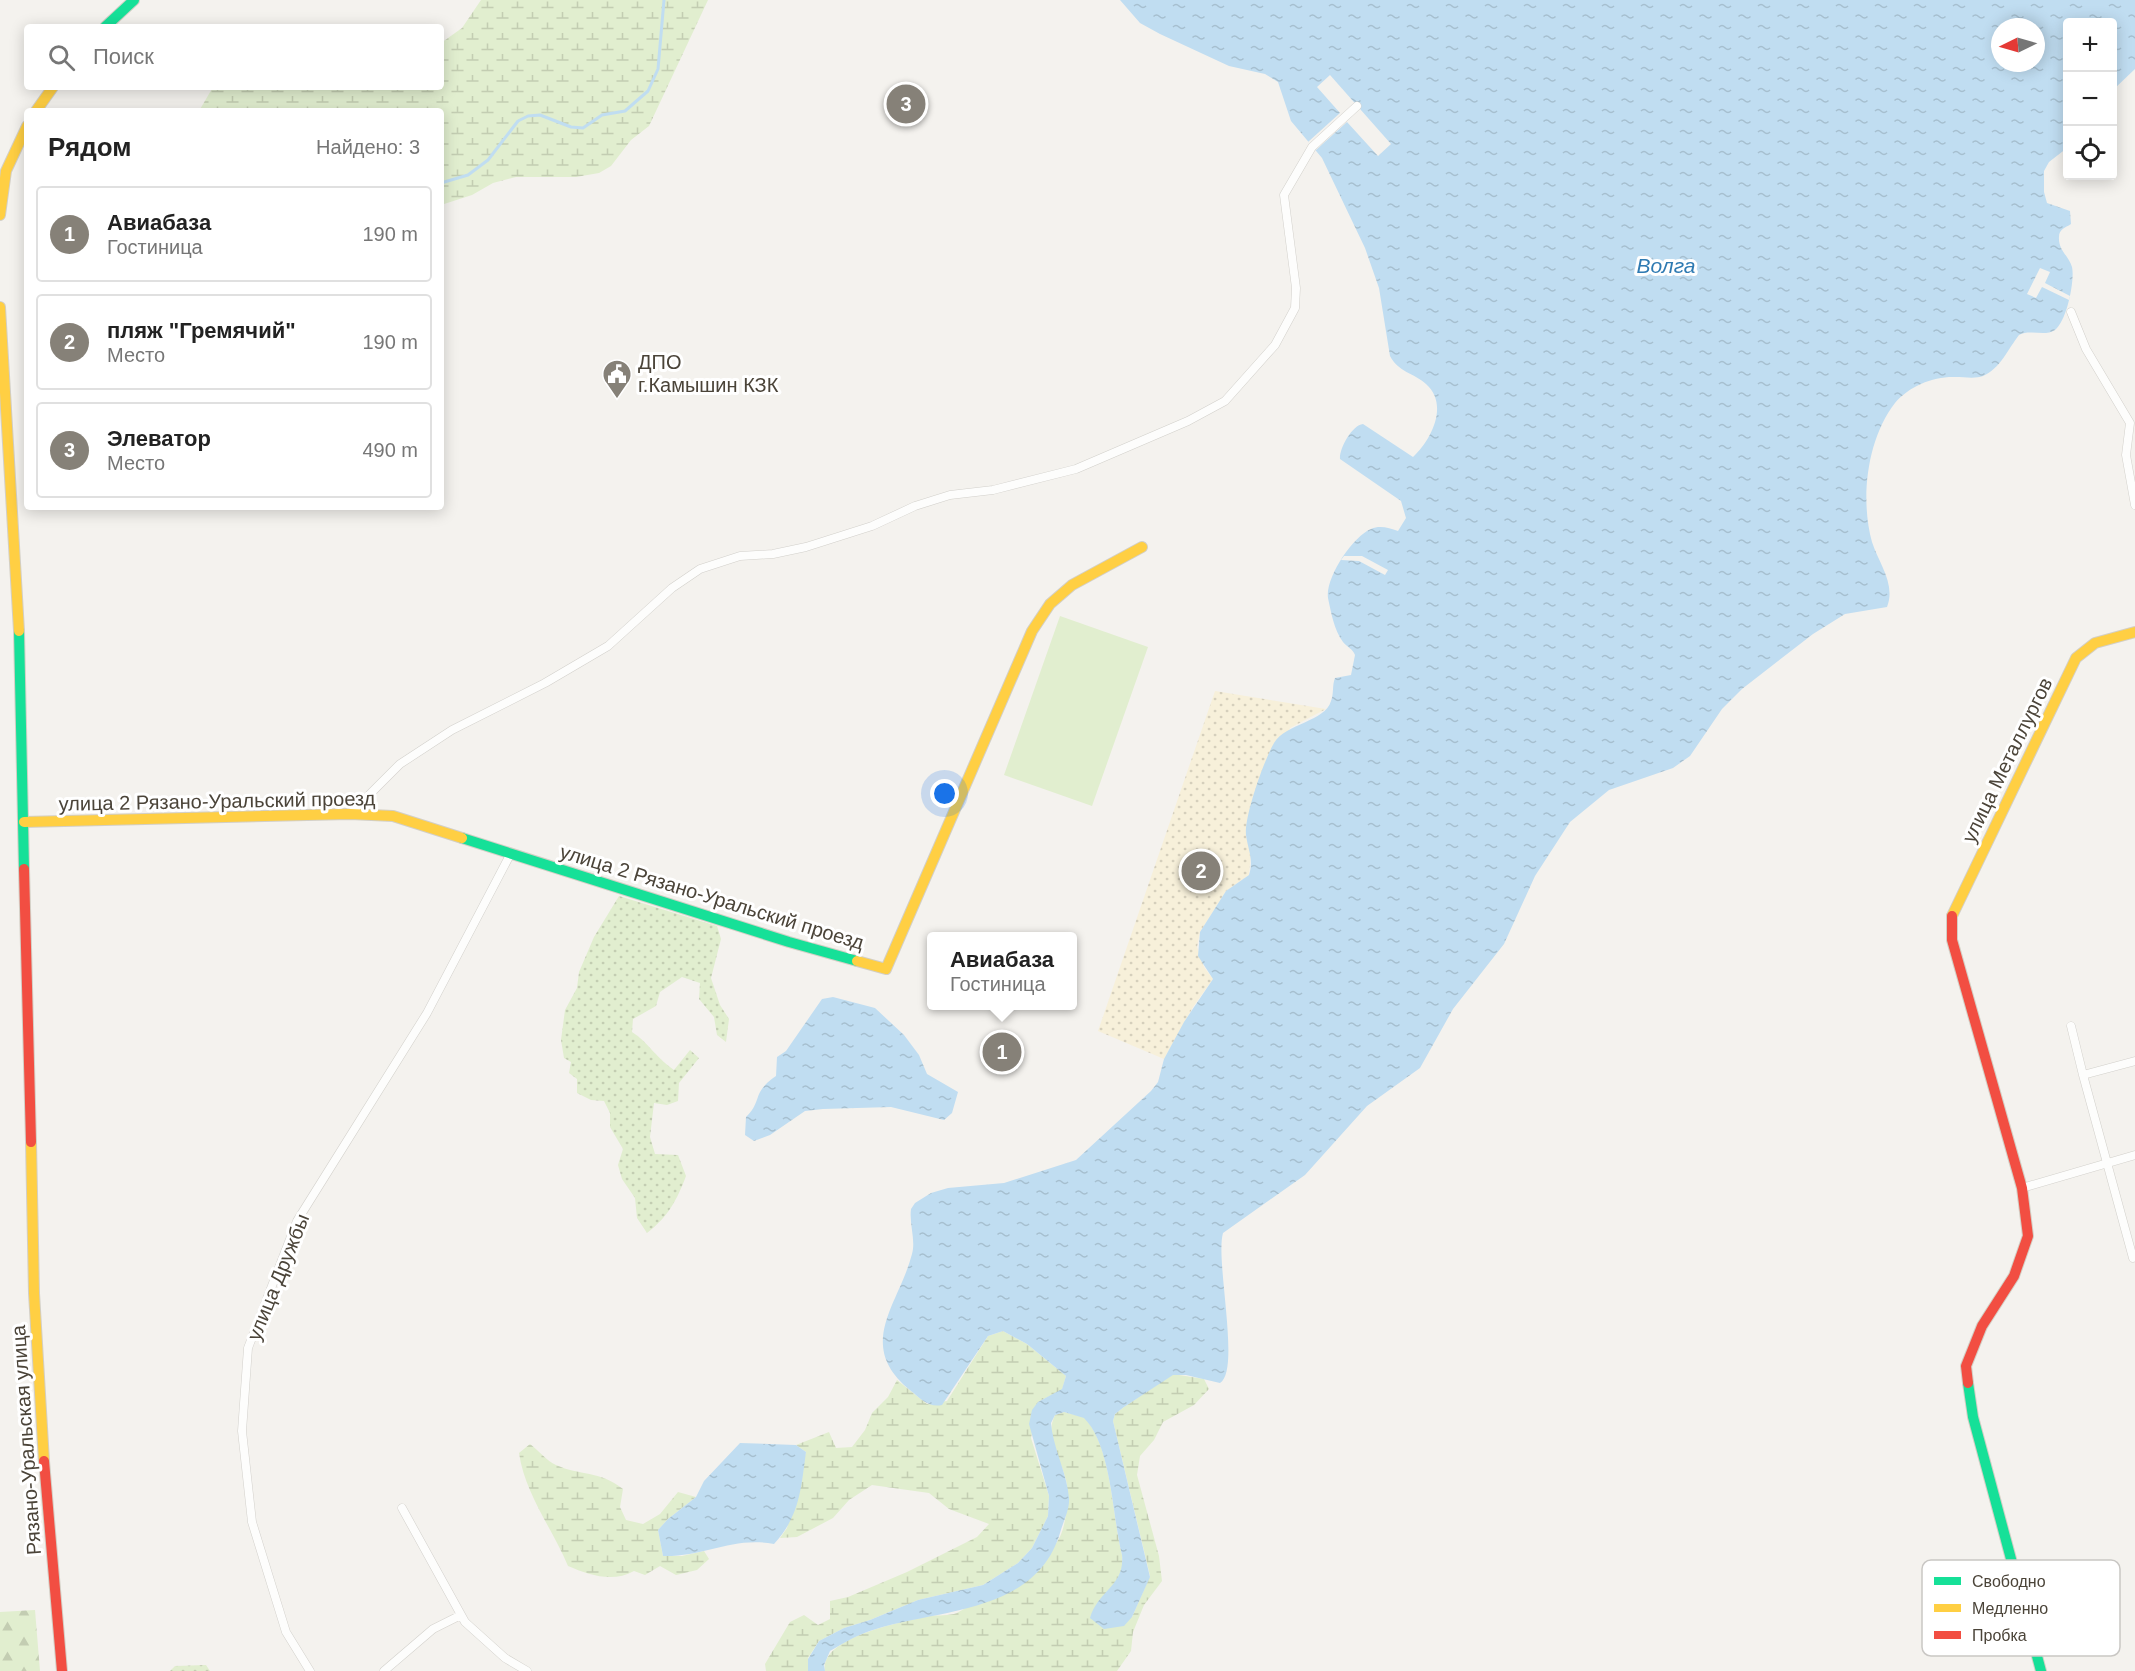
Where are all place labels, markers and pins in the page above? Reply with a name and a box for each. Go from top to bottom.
pin: 3 [886,82,926,126]
place label: ДПО г.Камышин КЗК [638,351,779,396]
public building icon: ДПО г.Камышин КЗК [601,358,633,400]
pin: 2 [1182,848,1220,894]
pin: 1 [982,1030,1022,1074]

